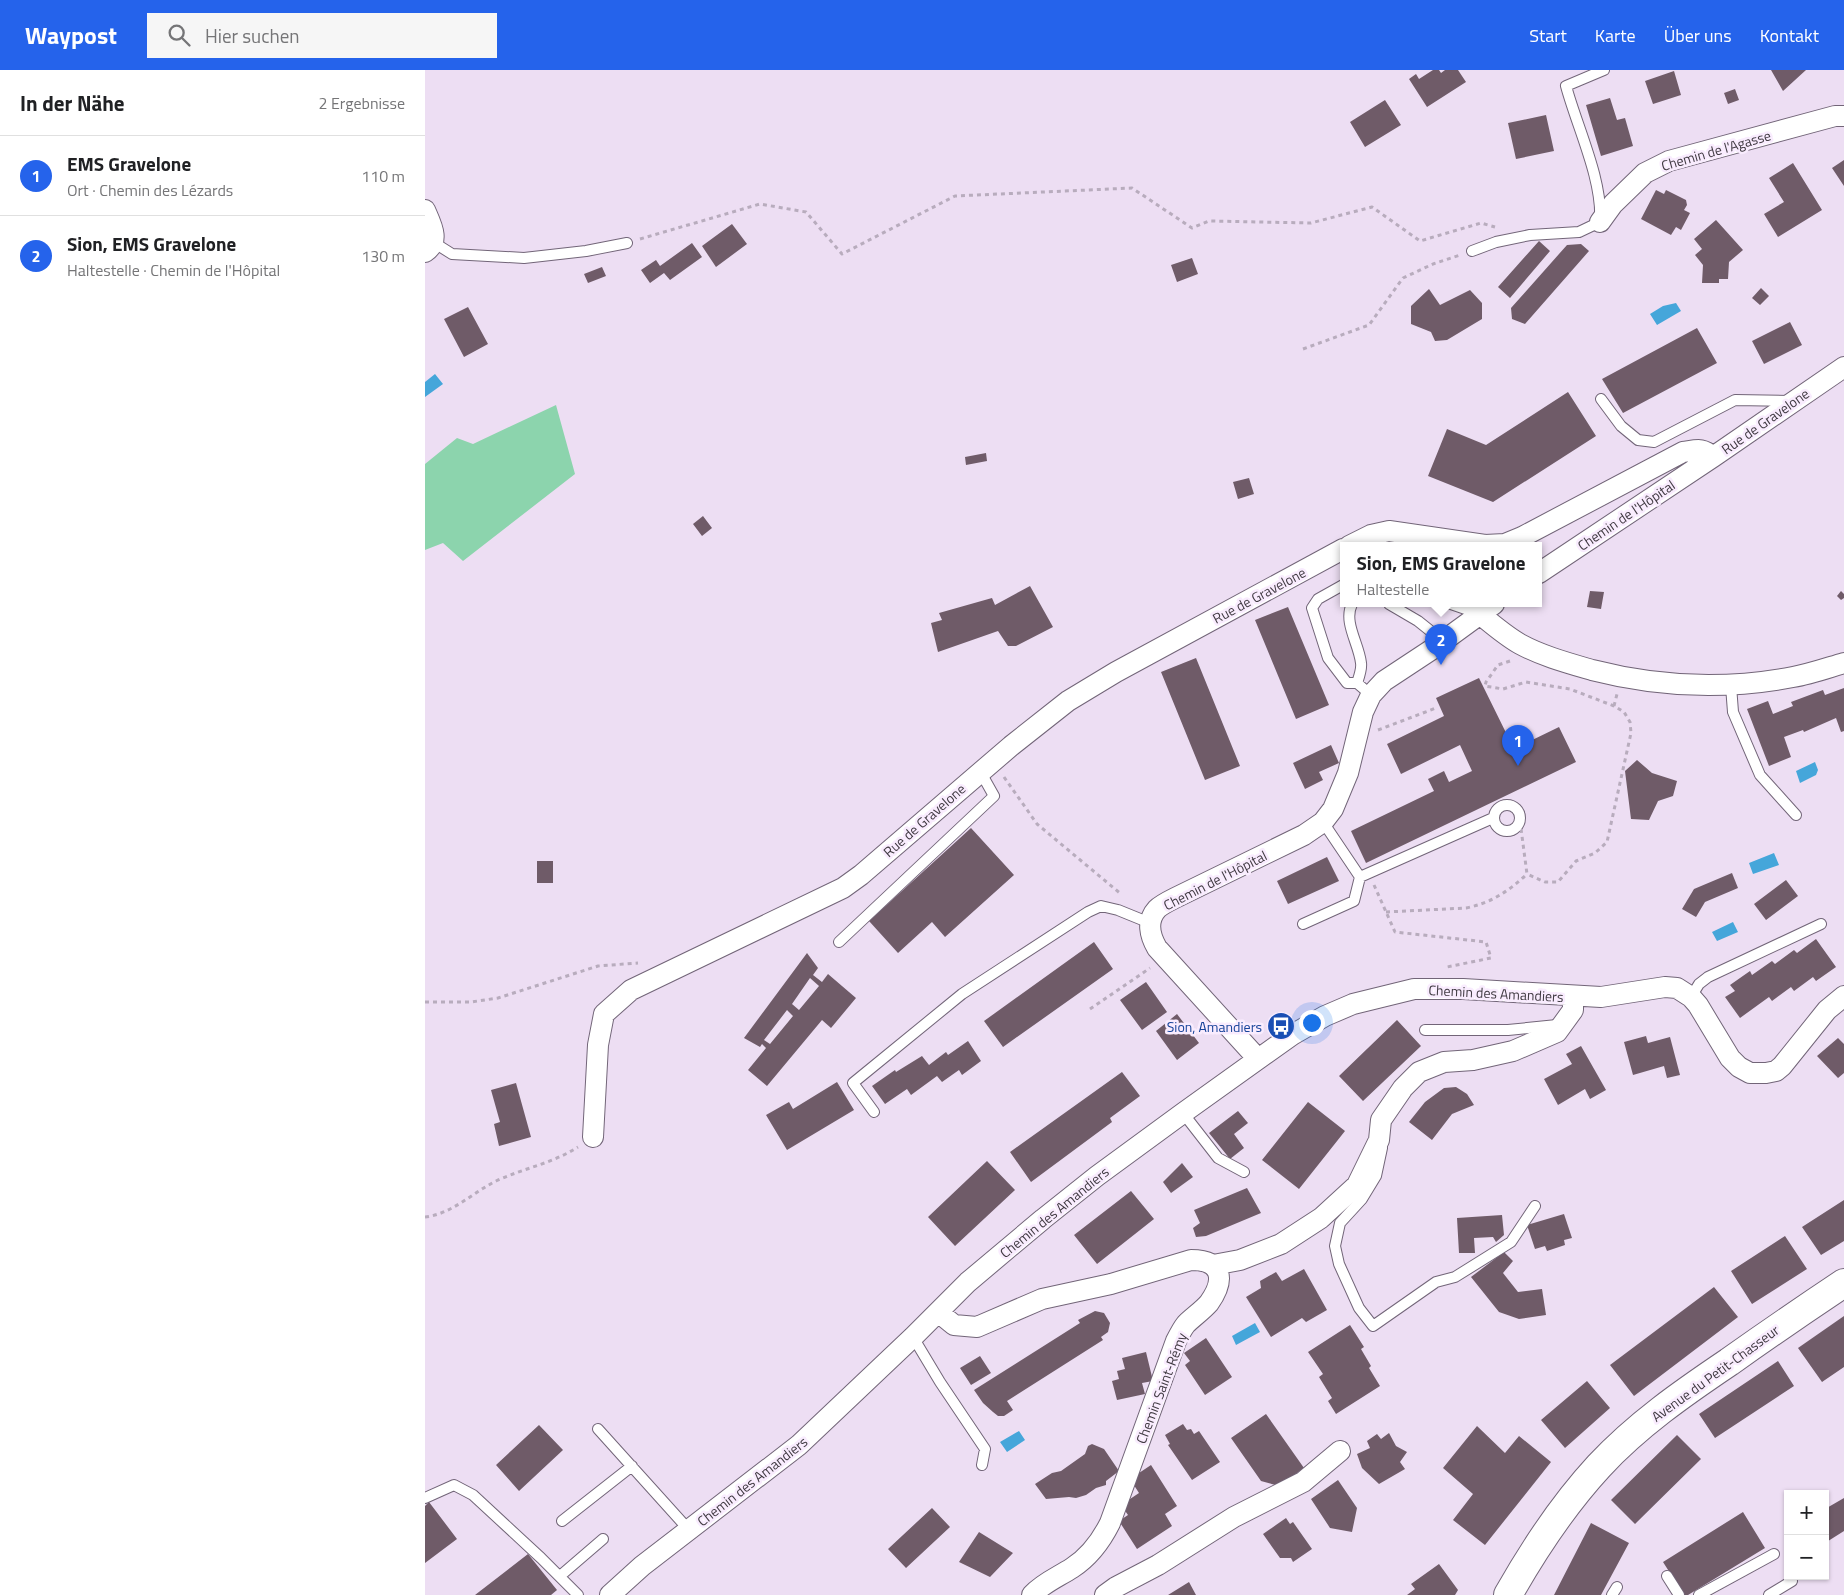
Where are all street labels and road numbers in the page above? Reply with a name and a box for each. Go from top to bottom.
street label: Chemin de l'Agasse [1659,124,1773,176]
street label: Rue de Gravelone [1717,383,1813,459]
street label: Chemin de l'Hôpital [1573,475,1679,555]
street label: Rue de Gravelone [1209,562,1309,628]
street label: Rue de Gravelone [878,778,970,862]
street label: Chemin de l'Hôpital [1160,845,1270,915]
street label: Chemin des Amandiers [1428,979,1564,1007]
street label: Chemin des Amandiers [995,1161,1113,1263]
street label: Avenue du Petit-Chasseur [1647,1319,1783,1427]
street label: Chemin Saint-Rémy [1130,1329,1192,1447]
street label: Chemin des Amandiers [692,1431,812,1531]

